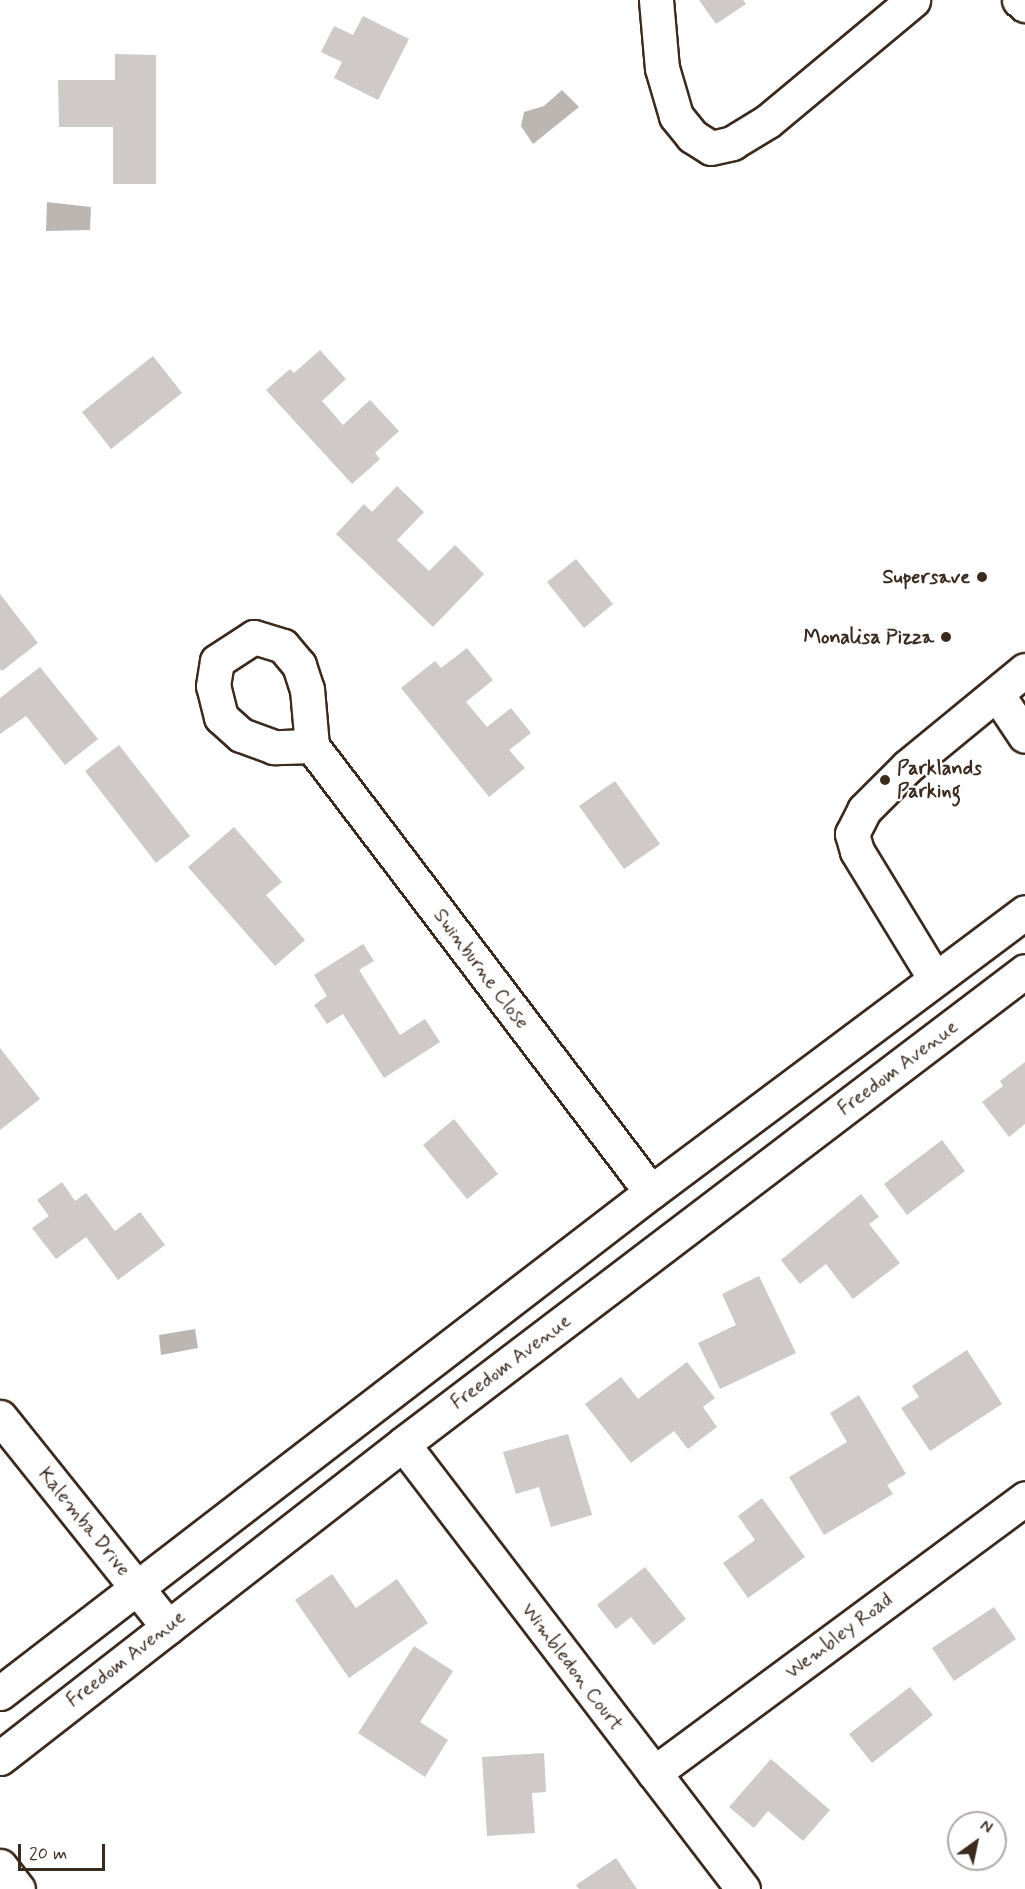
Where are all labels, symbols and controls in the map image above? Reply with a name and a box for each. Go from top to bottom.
place label: Supersave [882,565,970,589]
marker: Supersave [975,570,989,584]
place label: Monalisa Pizza [805,625,934,649]
marker: Monalisa Pizza [939,630,953,644]
place label: Parklands Parking [897,756,982,803]
marker: Parklands Parking [878,773,892,787]
street label: Swinburne Close [428,904,534,1034]
street label: Freedom Avenue [835,1017,961,1119]
street label: Freedom Avenue [448,1311,574,1413]
street label: Kalemba Drive [33,1463,135,1581]
street label: Wembley Road [781,1588,897,1684]
street label: Wimbledon Court [516,1598,628,1736]
street label: Freedom Avenue [64,1607,188,1711]
north arrow [947,1811,1007,1871]
text: N [976,1815,996,1839]
scale bar [21,1832,108,1870]
text: 20 m [29,1842,67,1866]

